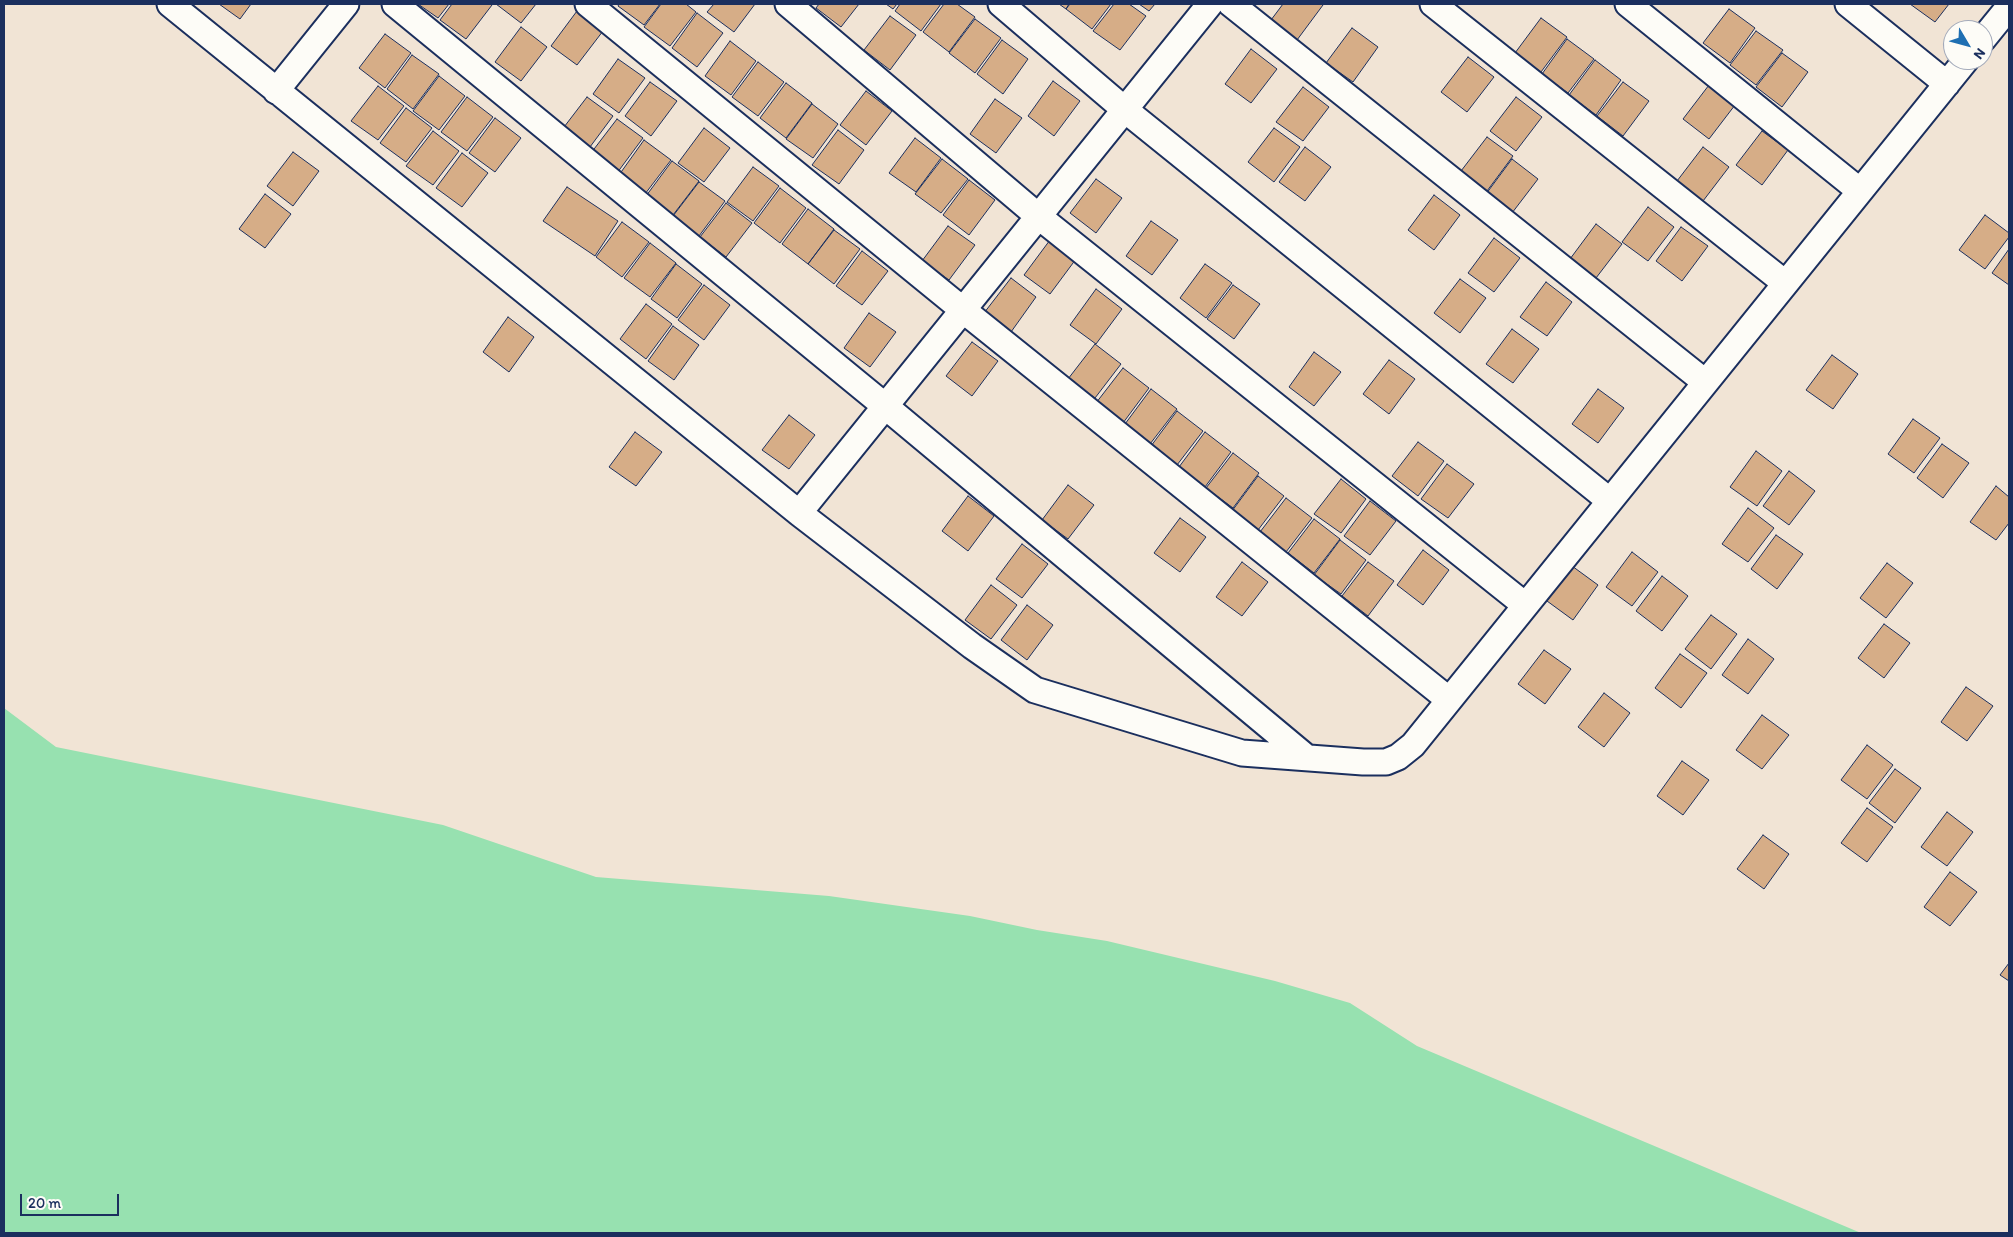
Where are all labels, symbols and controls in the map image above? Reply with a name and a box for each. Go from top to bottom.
north arrow [1943,20,1993,70]
text: N [1970,45,1989,63]
scale bar [22,1184,121,1216]
text: 20 m [28,1194,61,1212]

